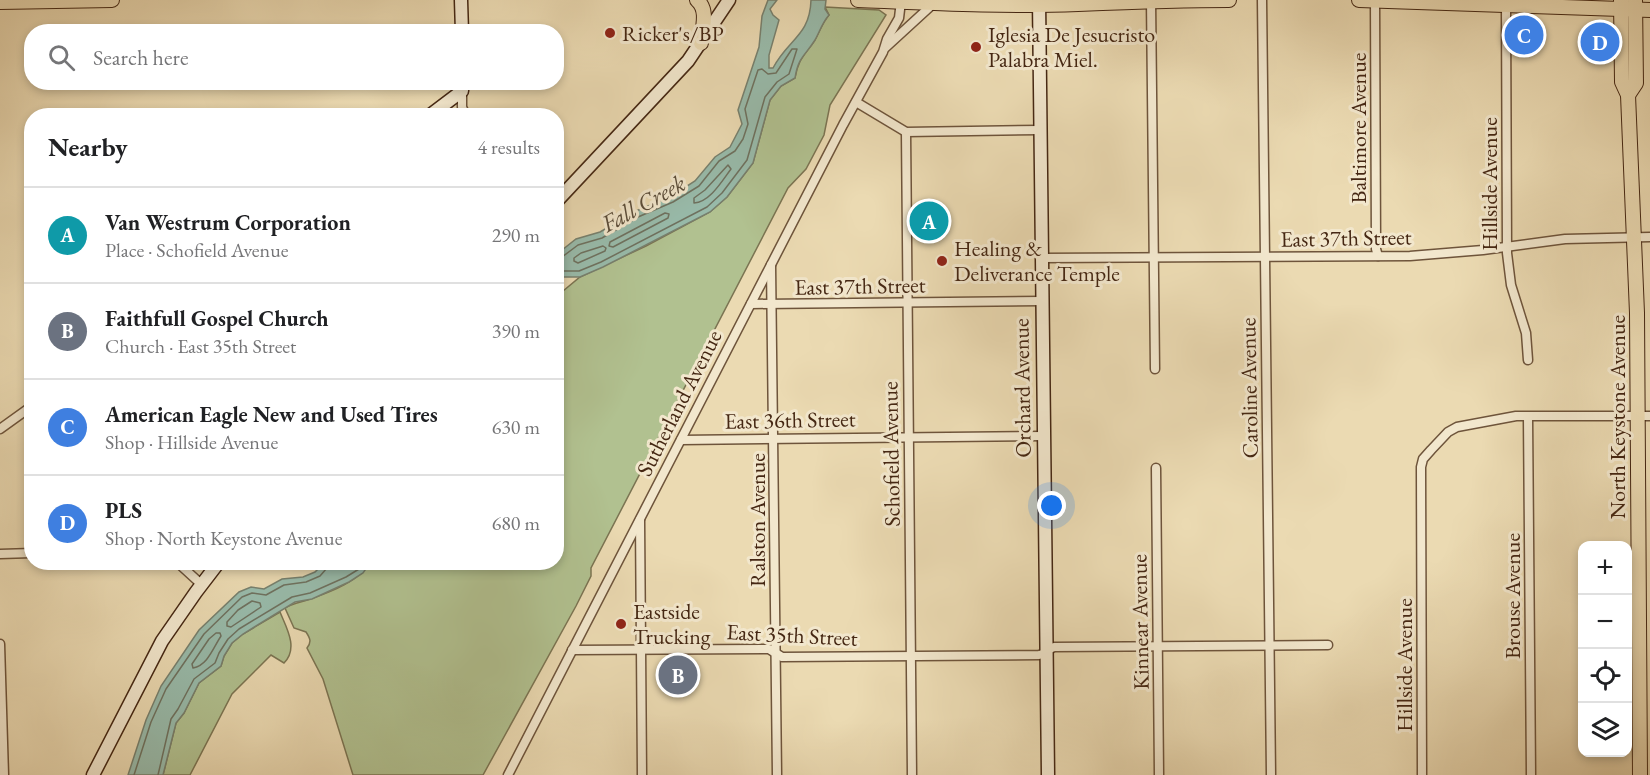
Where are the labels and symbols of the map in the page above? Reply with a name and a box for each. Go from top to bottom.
pin: C [1504,12,1544,57]
place label: Ricker's/BP [622,19,724,48]
place label: Iglesia De Jesucristo Palabra Miel. [988,20,1155,74]
pin: D [1580,20,1620,64]
marker: Ricker's/BP [603,26,617,40]
marker: Iglesia De Jesucristo Palabra Miel. [969,40,983,54]
street label: Baltimore Avenue [1344,52,1373,203]
street label: Hillside Avenue [1475,117,1504,251]
water label: Fall Creek [594,167,691,239]
pin: A [910,198,948,244]
street label: East 37th Street [1280,222,1412,254]
place label: Healing & Deliverance Temple [954,234,1120,288]
marker: Healing & Deliverance Temple [935,254,949,268]
street label: East 37th Street [794,270,926,302]
street label: North Keystone Avenue [1603,315,1632,519]
street label: Caroline Avenue [1233,317,1265,459]
street label: Orchard Avenue [1006,318,1038,458]
street label: Sutherland Avenue [630,325,729,481]
street label: Schofield Avenue [875,381,907,527]
street label: East 36th Street [724,404,856,436]
street label: Ralston Avenue [743,453,772,587]
your location [1037,491,1066,520]
street label: Brouse Avenue [1498,533,1527,659]
street label: Kinnear Avenue [1124,553,1156,690]
place label: Eastside Trucking [633,597,711,651]
street label: Hillside Avenue [1390,598,1419,732]
marker: Eastside Trucking [614,617,628,631]
street label: East 35th Street [726,617,858,653]
pin: B [658,652,698,698]

